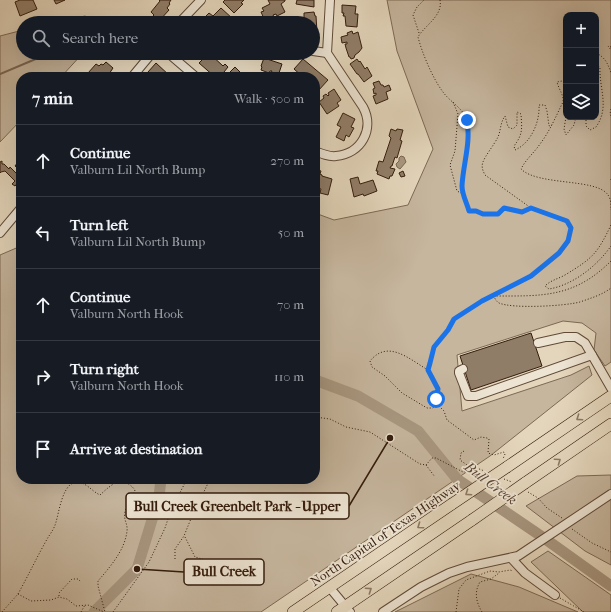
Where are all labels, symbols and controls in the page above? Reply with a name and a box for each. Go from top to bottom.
map controls [563,12,599,120]
button: + [563,12,599,48]
search box [16,16,320,60]
icon: search [30,27,52,49]
text: Search here [62,29,138,47]
button: − [563,48,599,84]
button: layers [563,84,599,120]
text: 7 min [32,88,73,108]
text: Walk · 500 m [234,91,304,106]
route end [458,111,476,129]
text: Continue [70,144,130,162]
icon: ahead [32,150,54,172]
text: 270 m [270,153,304,168]
text: Valburn Lil North Bump [70,162,205,177]
text: Turn left [70,216,128,234]
icon: left [32,222,54,244]
text: 50 m [278,225,304,240]
text: Valburn Lil North Bump [70,234,205,249]
text: Continue [70,288,130,306]
icon: ahead [32,294,54,316]
text: 70 m [277,297,304,312]
text: Valburn North Hook [70,306,183,321]
text: Turn right [70,360,139,378]
icon: right [32,366,54,388]
text: 110 m [274,369,304,384]
text: Valburn North Hook [70,378,183,393]
route start [427,390,445,408]
one-way arrow [576,413,583,421]
icon: arrive [32,438,54,460]
text: Arrive at destination [70,440,202,458]
water label: Bull Creek [460,458,520,509]
one-way arrow [553,459,560,466]
street label: North Capital of Texas Highway [308,477,464,589]
one-way arrow [465,488,472,496]
callout: Bull Creek Greenbelt Park - Upper [126,493,349,519]
text: Bull Creek Greenbelt Park - Upper [133,498,342,515]
one-way arrow [417,521,424,529]
callout: Bull Creek [184,559,264,585]
text: Bull Creek [192,563,257,580]
one-way arrow [365,587,372,595]

